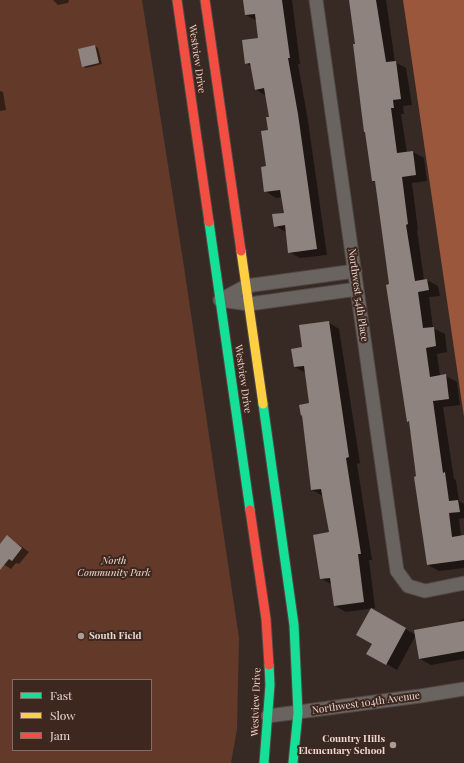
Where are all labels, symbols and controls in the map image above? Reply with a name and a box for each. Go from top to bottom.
street label: Westview Drive [186,24,208,94]
street label: Northwest 54th Place [346,248,370,342]
street label: Westview Drive [232,344,254,414]
park label: North Community Park [77,555,151,578]
place label: South Field [89,630,142,642]
marker: South Field [76,631,86,641]
street label: Westview Drive [249,667,263,737]
legend [12,679,152,751]
text: Fast [50,687,72,703]
street label: Northwest 104th Avenue [311,689,421,717]
text: Slow [50,707,76,723]
text: Jam [50,727,70,743]
place label: Country Hills Elementary School [298,733,385,756]
marker: Country Hills Elementary School [388,740,398,750]

